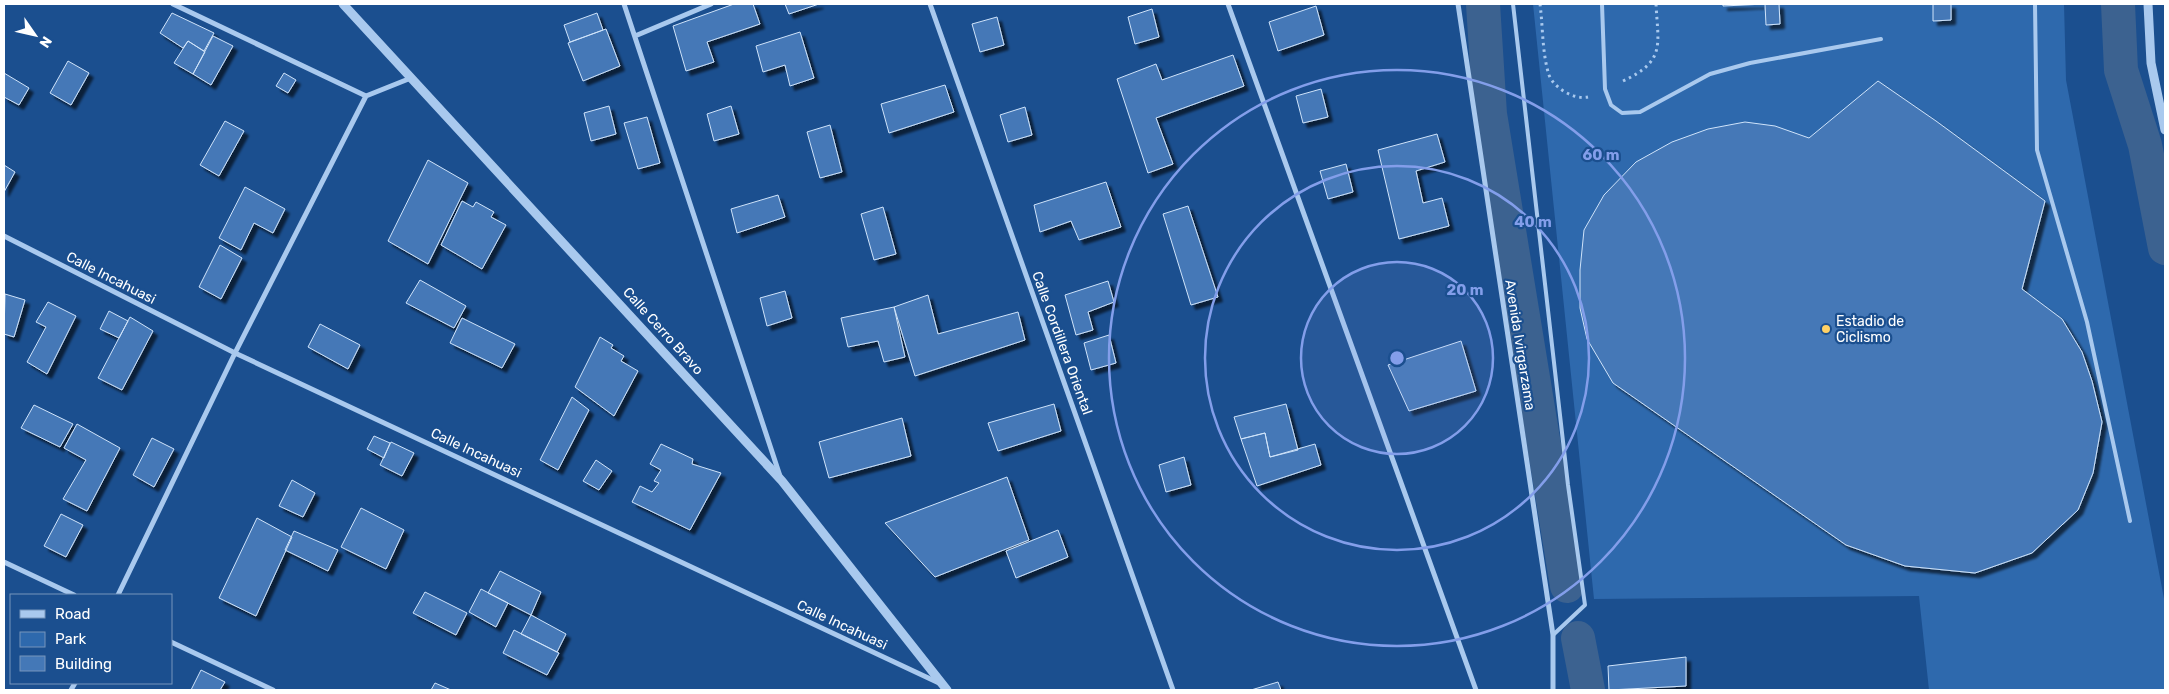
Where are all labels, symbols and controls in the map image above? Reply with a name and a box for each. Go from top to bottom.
north arrow [10,10,60,60]
text: N [35,33,55,51]
text: 60 m [1583,146,1619,164]
text: 40 m [1514,213,1552,231]
street label: Calle Incahuasi [63,248,159,308]
street label: Calle Cordillera Oriental [1028,269,1096,417]
street label: Avenida Ivirgarzama [1501,278,1539,412]
text: 20 m [1447,281,1483,299]
street label: Calle Cerro Bravo [619,284,707,378]
place label: Estadio de Ciclismo [1836,313,1904,346]
marker: Estadio de Ciclismo [1820,323,1832,335]
centre of rings [1388,349,1406,367]
street label: Calle Incahuasi [428,425,524,481]
legend [10,594,172,684]
street label: Calle Incahuasi [794,597,890,653]
text: Road [55,605,91,623]
text: Park [55,630,86,648]
text: Building [55,655,112,673]

